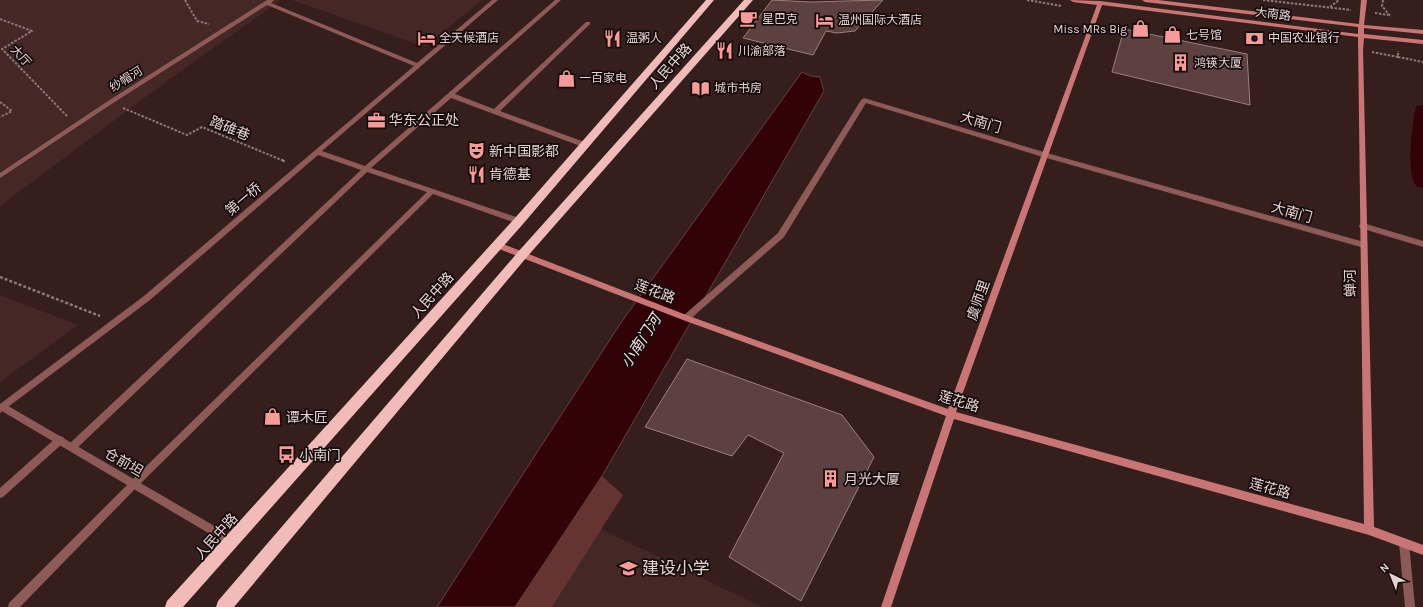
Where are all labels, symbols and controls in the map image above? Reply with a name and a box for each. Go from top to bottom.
street label: 大南路 [1254,5,1292,23]
cafe icon: 星巴克 [739,9,759,29]
hotel icon: 温州国际大酒店 [815,10,835,30]
place label: 星巴克 [762,12,798,26]
place label: 温州国际大酒店 [838,13,922,27]
shop icon: Miss MRs Big [1130,19,1150,39]
place label: Miss MRs Big [1053,22,1127,36]
shop icon: 七号馆 [1163,25,1183,45]
hotel icon: 全天候酒店 [416,28,436,48]
restaurant icon: 温粥人 [603,28,623,48]
place label: 七号馆 [1186,28,1222,42]
bank icon: 中国农业银行 [1245,28,1265,48]
place label: 全天候酒店 [439,31,499,45]
place label: 温粥人 [626,31,662,45]
place label: 中国农业银行 [1268,31,1340,45]
street label: 人民中路 [645,40,695,93]
restaurant icon: 川渝部落 [715,41,735,61]
street label: 大厅 [8,42,34,70]
place label: 川渝部落 [738,44,786,58]
building icon: 鸿锳大厦 [1171,53,1191,73]
place label: 鸿锳大厦 [1194,56,1242,70]
street label: 纱帽河 [107,64,145,94]
shop icon: 一百家电 [556,68,576,88]
place label: 一百家电 [579,71,627,85]
library icon: 城市书房 [691,78,711,98]
place label: 城市书房 [714,81,762,95]
street label: 大南门 [958,108,1003,137]
office icon: 华东公正处 [366,110,386,130]
place label: 华东公正处 [389,112,459,129]
street label: 踏碓巷 [207,113,252,144]
theatre icon: 新中国影都 [466,141,486,161]
place label: 新中国影都 [489,143,559,160]
restaurant icon: 肯德基 [466,164,486,184]
place label: 肯德基 [489,166,531,183]
street label: 第一桥 [222,179,265,219]
street label: 大南门 [1269,199,1314,226]
street label: 人民中路 [407,269,457,322]
street label: 蝉河 [1342,269,1359,297]
street label: 莲花路 [632,276,677,307]
street label: 虞师里 [963,278,994,323]
water label: 小南门河 [617,308,667,371]
street label: 莲花路 [936,387,981,416]
shop icon: 谭木匠 [263,407,283,427]
place label: 谭木匠 [286,409,328,426]
street label: 仓前坦 [101,445,146,480]
bus stop icon: 小南门 [276,445,296,465]
place label: 小南门 [299,447,341,464]
building icon: 月光大厦 [821,469,841,489]
place label: 月光大厦 [844,471,900,488]
street label: 莲花路 [1247,475,1292,502]
street label: 人民中路 [191,510,241,563]
north arrow [1371,555,1411,595]
school or university icon: 建设小学 [619,558,639,578]
place label: 建设小学 [642,558,710,578]
text: N [1377,561,1392,575]

